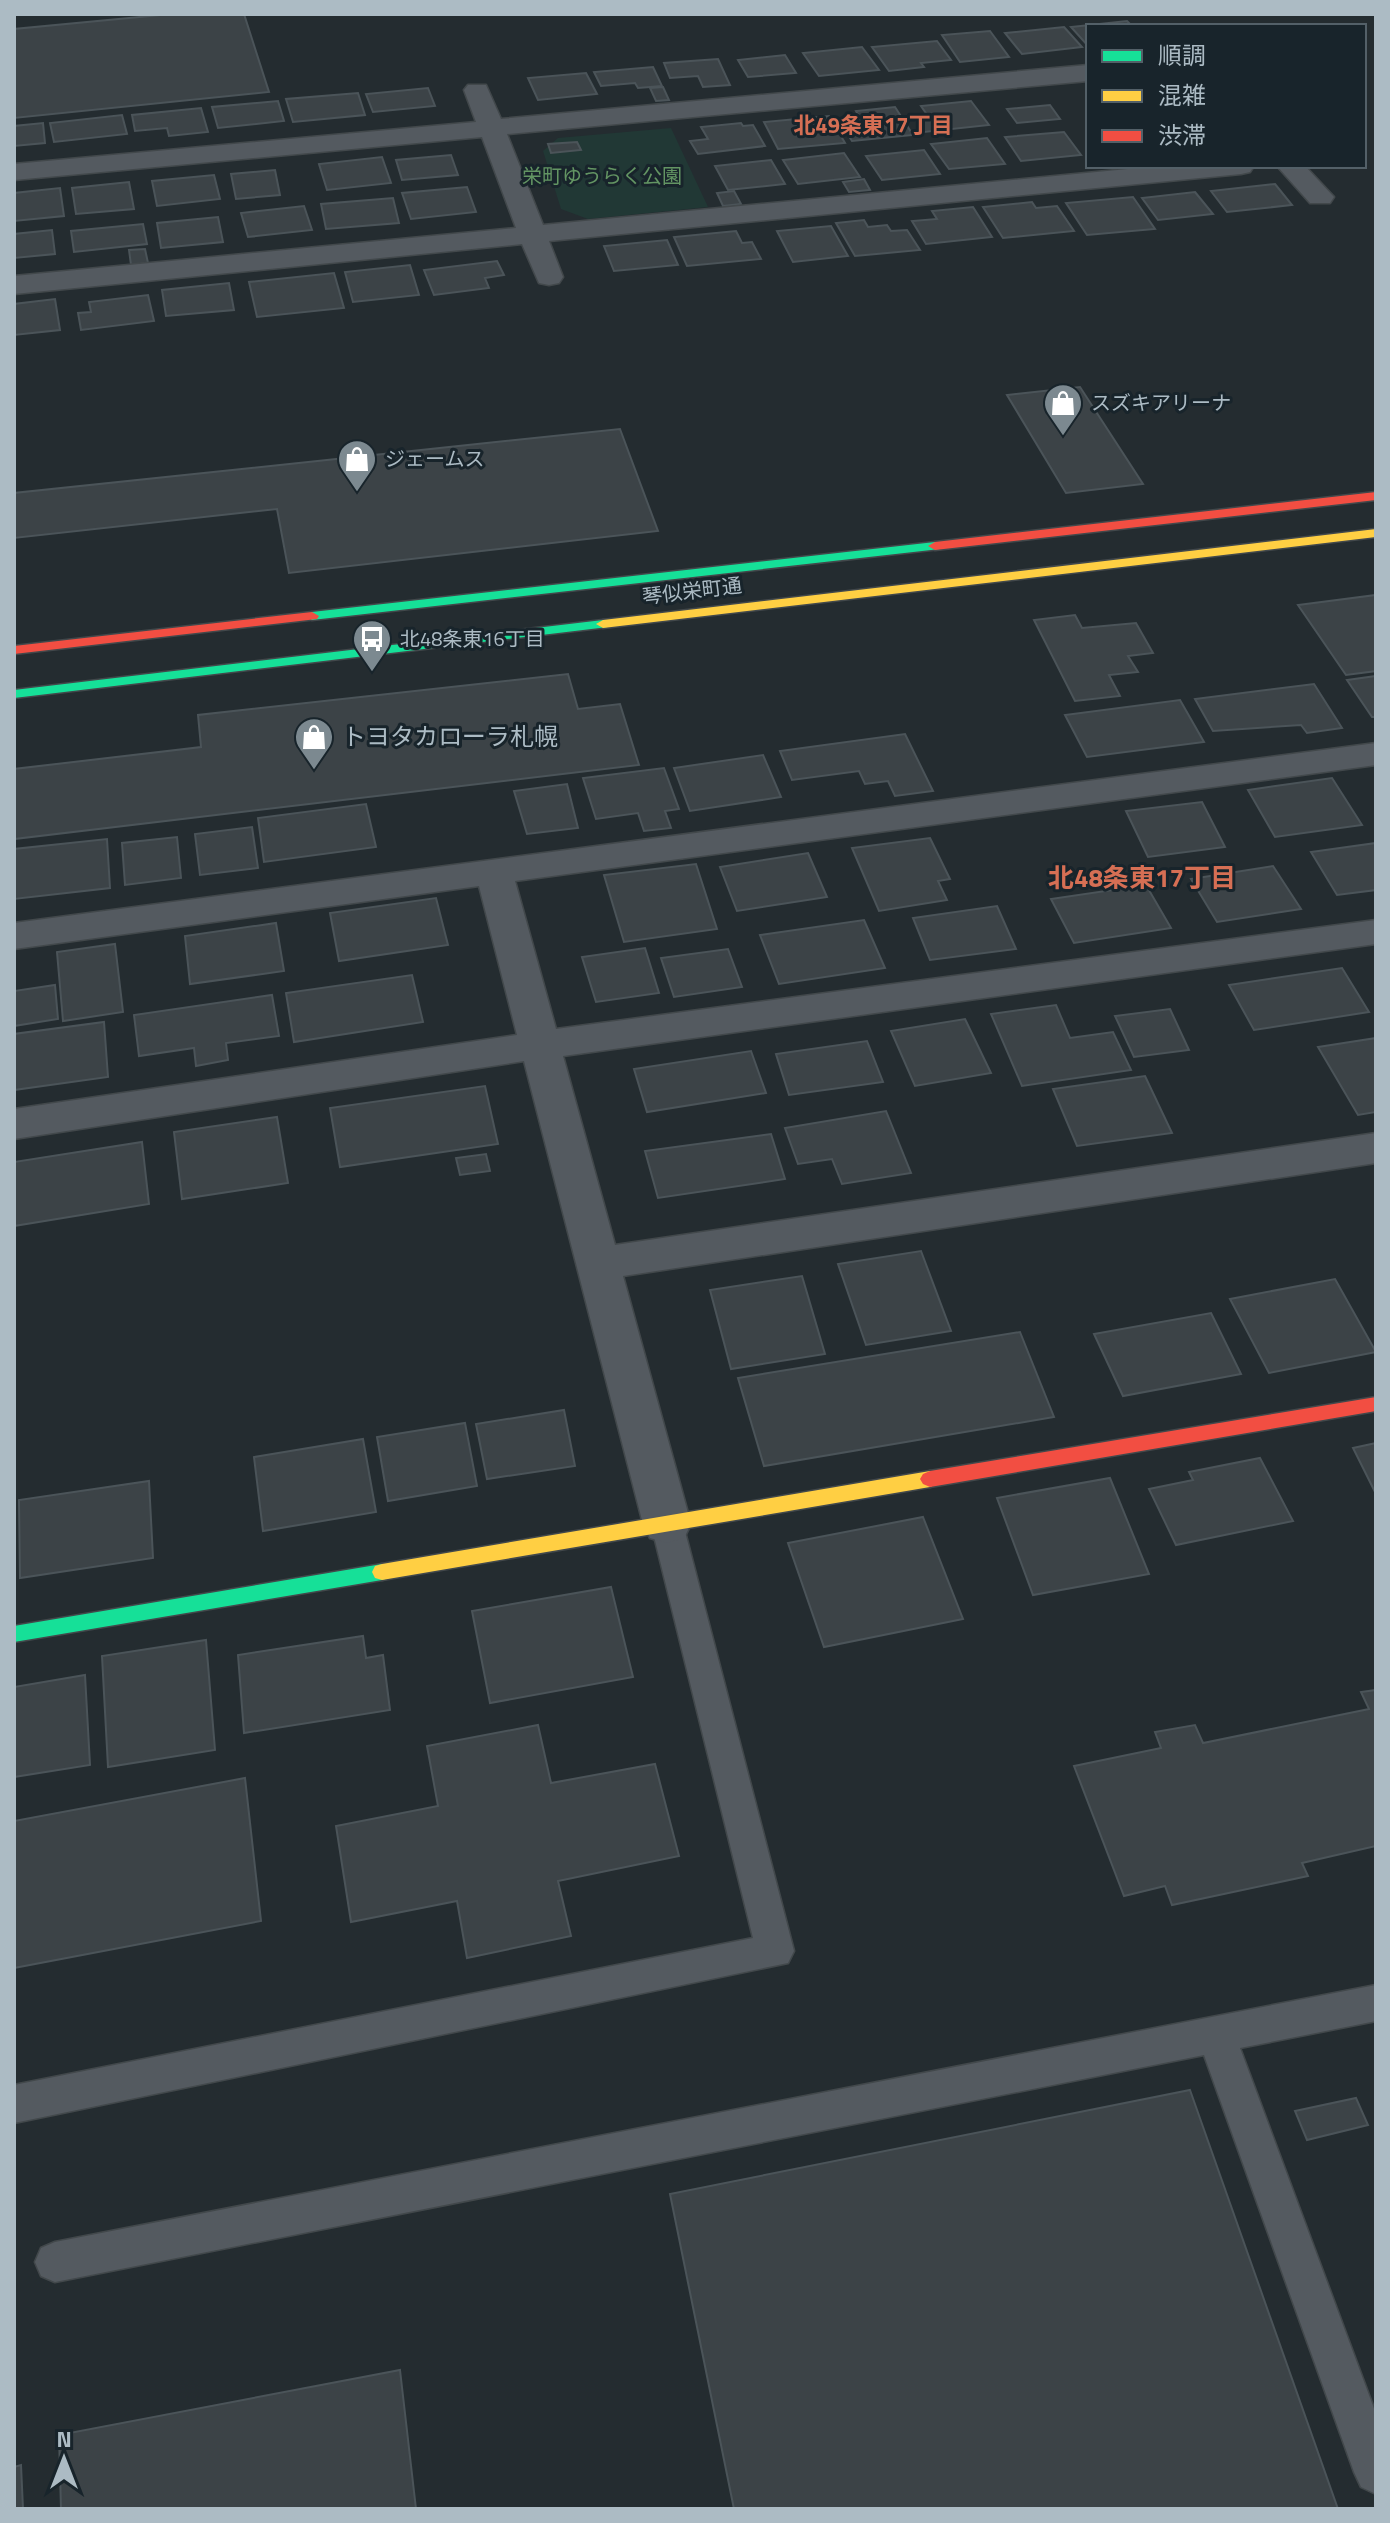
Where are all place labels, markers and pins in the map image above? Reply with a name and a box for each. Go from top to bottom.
shop icon: スズキアリーナ [1042,382,1084,437]
place label: スズキアリーナ [1091,387,1231,418]
shop icon: ジェームス [336,438,378,493]
place label: ジェームス [385,443,484,474]
bus stop icon: 北48条東16丁目 [351,618,393,673]
place label: 北48条東16丁目 [400,623,545,654]
shop icon: トヨタカローラ札幌 [293,716,335,771]
place label: トヨタカローラ札幌 [342,718,558,754]

